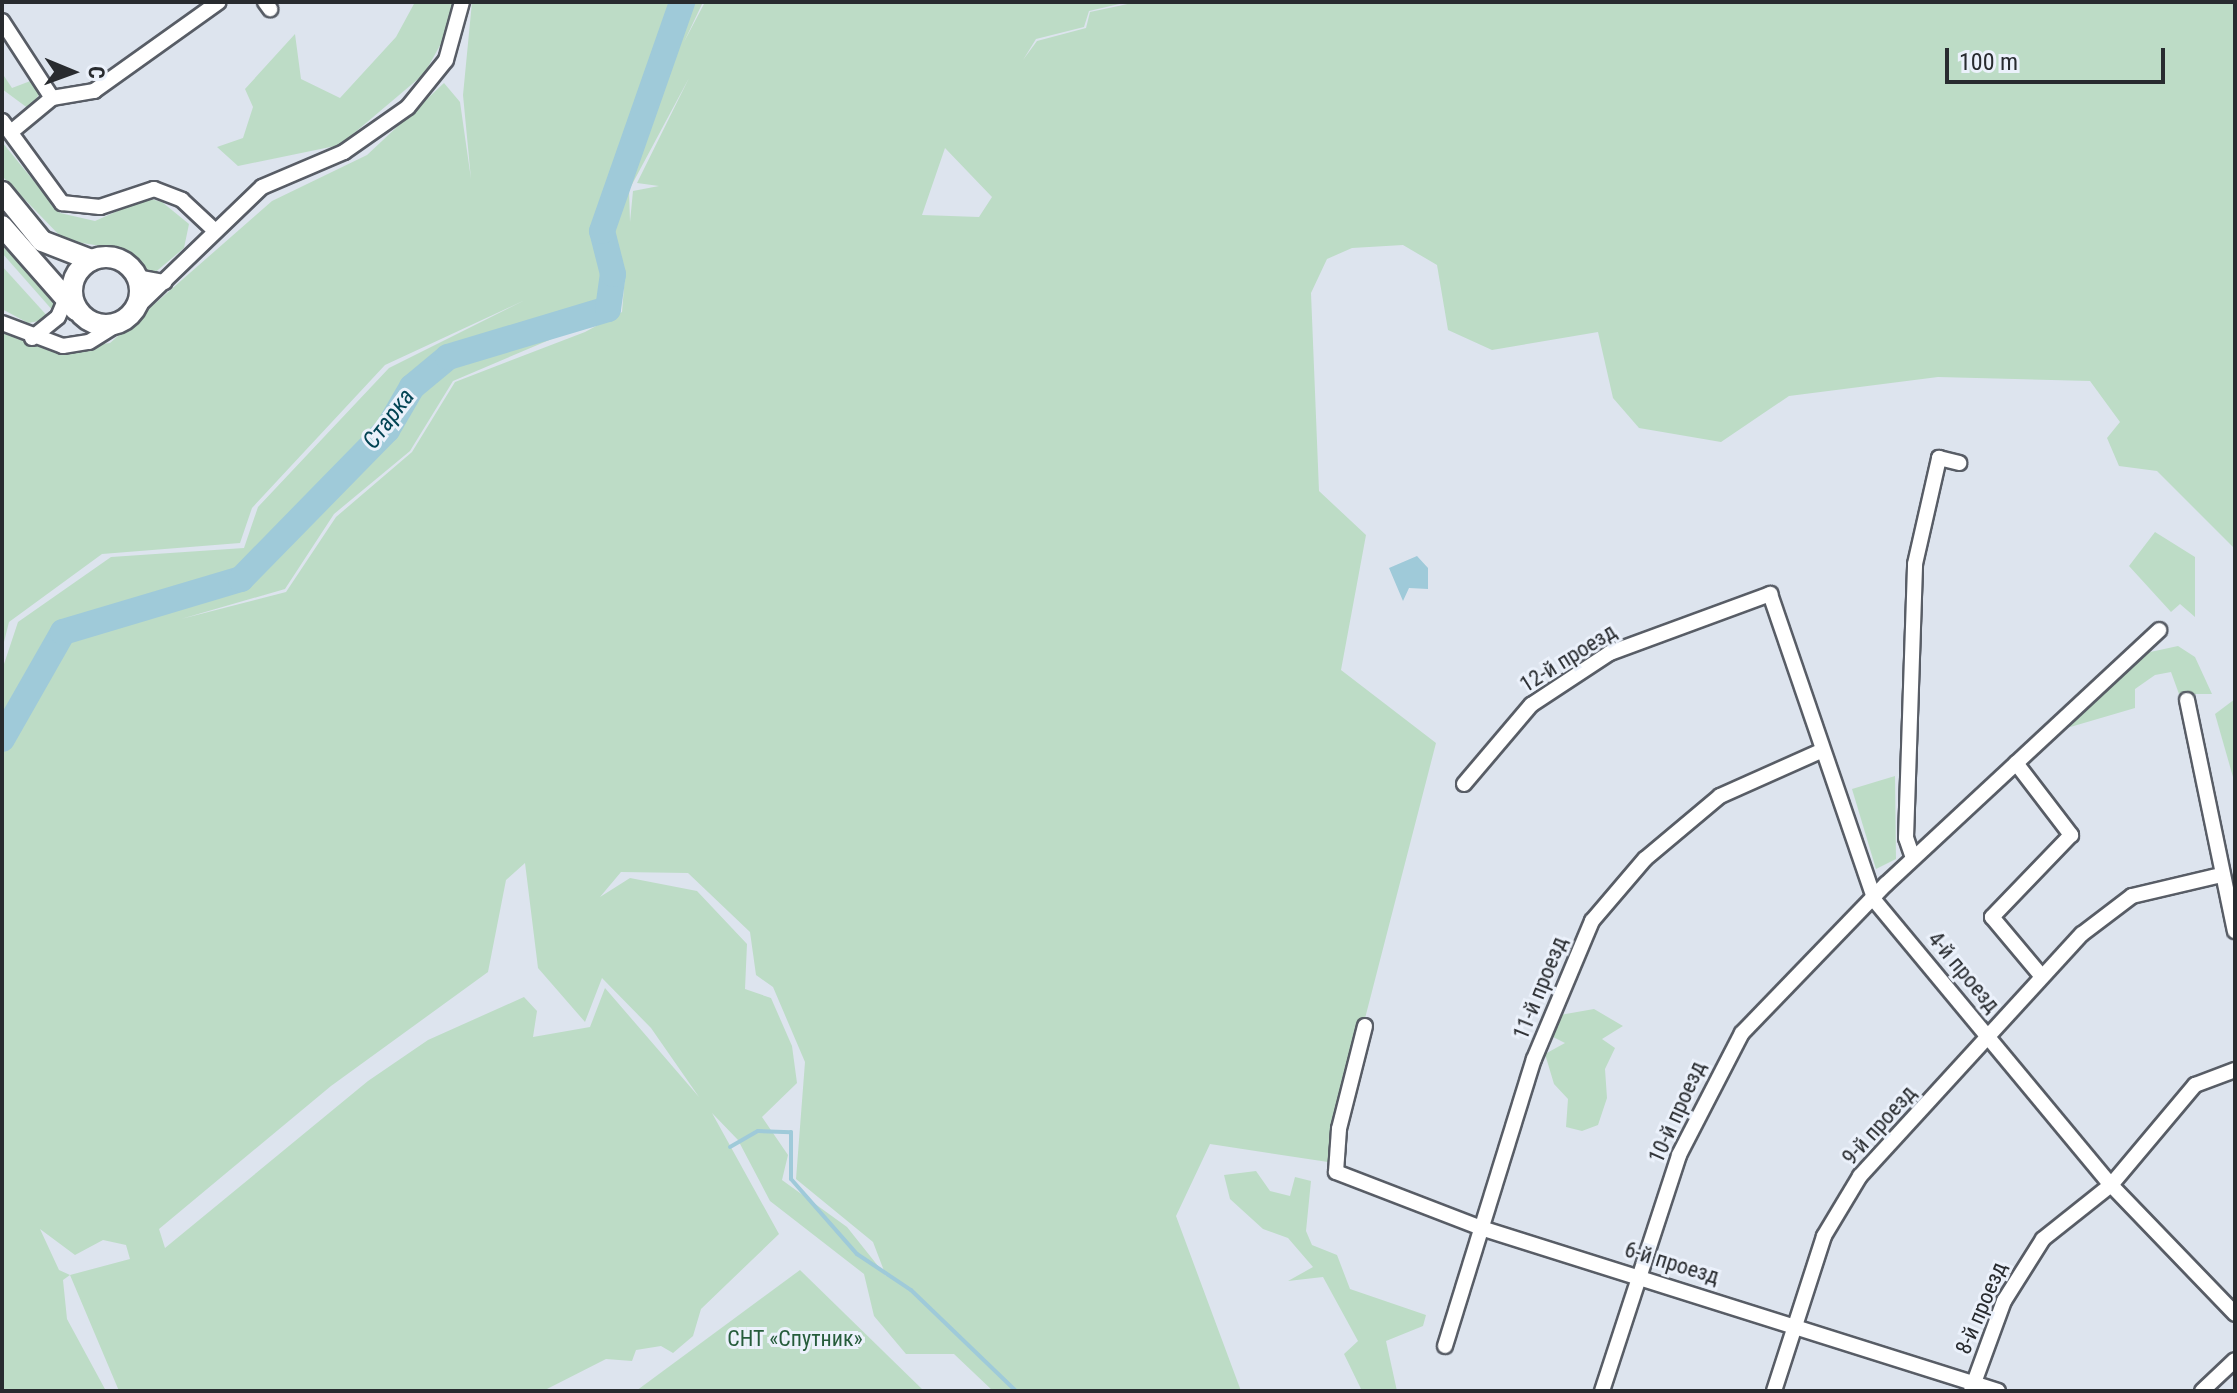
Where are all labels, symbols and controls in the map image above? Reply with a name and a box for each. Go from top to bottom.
north arrow [32,32,112,112]
scale bar [1949,32,2169,82]
text: 100 m [1959,48,2018,76]
text: С [84,66,109,79]
water label: Старка [357,383,421,455]
street label: 12-й проезд [1515,618,1621,698]
street label: 4-й проезд [1923,926,2005,1018]
street label: 11-й проезд [1507,933,1573,1043]
street label: 10-й проезд [1643,1057,1711,1167]
street label: 9-й проезд [1837,1080,1921,1170]
street label: 6-й проезд [1621,1236,1723,1290]
street label: 8-й проезд [1950,1258,2012,1358]
park label: СНТ «Спутник» [727,1326,863,1352]

